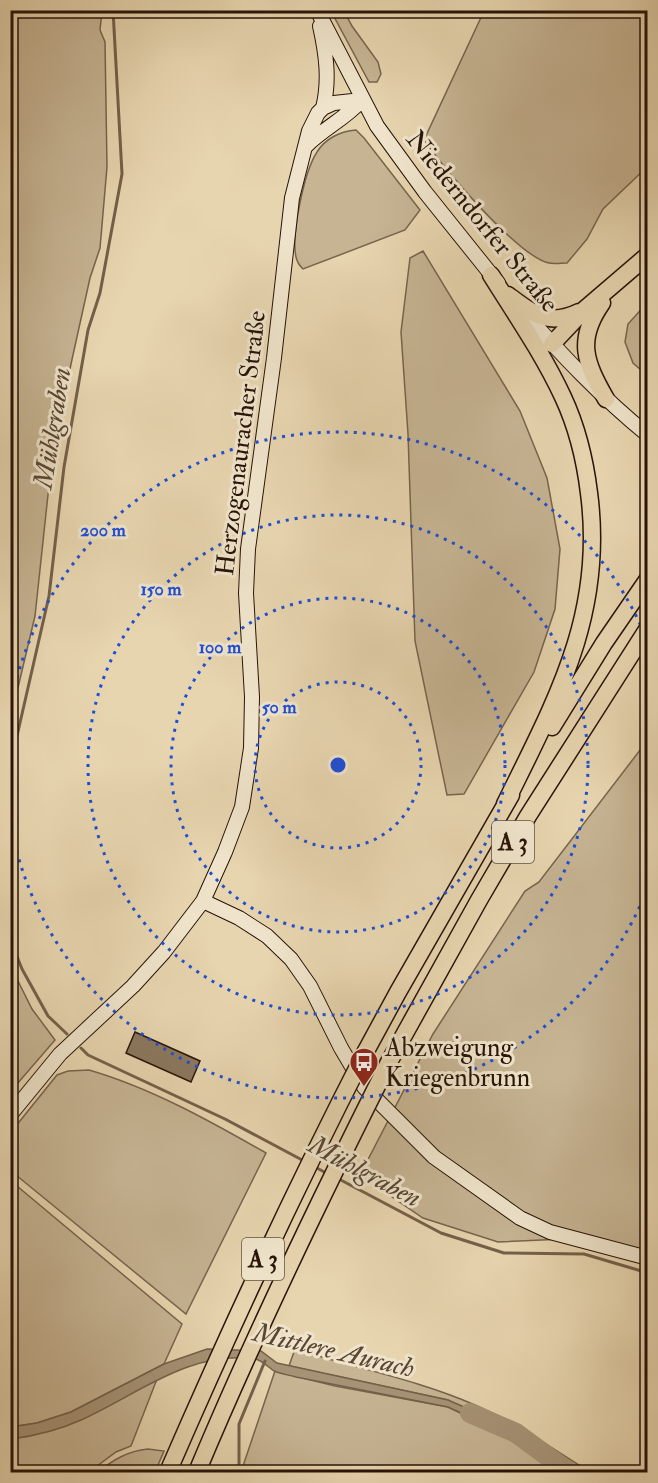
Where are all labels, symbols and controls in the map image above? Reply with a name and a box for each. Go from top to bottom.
street label: Niederndorfer Straße [399,124,566,319]
street label: Herzogenauracher Straße [209,309,273,577]
water label: Mühlgraben [26,365,78,493]
text: 200 m [80,519,127,542]
text: 150 m [140,578,183,601]
text: 100 m [199,636,242,659]
text: 50 m [262,696,297,719]
centre of rings [328,755,348,775]
road number: A 3 [492,821,534,863]
place label: Abzweigung Kriegenbrunn [384,1032,530,1094]
bus stop icon: Abzweigung Kriegenbrunn [348,1046,380,1088]
water label: Mühlgraben [301,1127,426,1215]
road number: A 3 [242,1238,284,1280]
water label: Mittlere Aurach [248,1315,418,1385]

